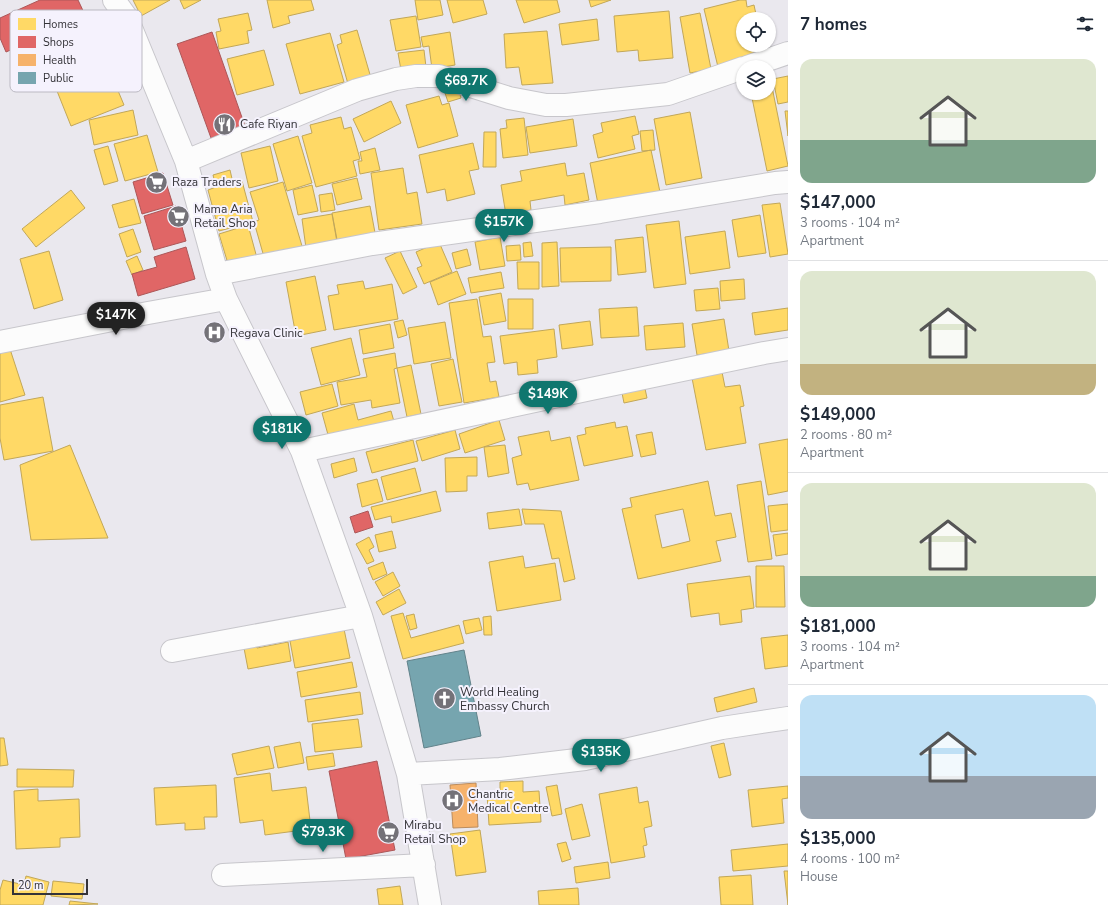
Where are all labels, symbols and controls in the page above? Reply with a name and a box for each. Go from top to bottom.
legend [10,10,142,92]
map controls [736,12,776,100]
button: locate [736,12,776,52]
text: 7 homes [800,13,867,36]
icon: filters [1074,13,1096,35]
text: Homes [43,17,78,32]
text: Shops [43,35,74,50]
text: Health [43,53,76,68]
button: layers [736,60,776,100]
pin: $69.7K [433,68,499,102]
text: Public [43,71,73,86]
text: $69.7K [444,72,488,90]
icon: home [912,85,984,157]
restaurant icon: Cafe Riyan [212,111,238,137]
place label: Cafe Riyan [240,116,298,132]
supermarket icon: Raza Traders [144,169,170,195]
place label: Raza Traders [172,174,242,190]
text: $147,000 [800,191,876,214]
place label: Mama Aria Retail Shop [194,201,256,231]
supermarket icon: Mama Aria Retail Shop [165,203,191,229]
pin: $157K [476,209,532,243]
text: $157K [484,213,524,231]
text: 3 rooms · 104 m² [800,214,900,232]
text: Apartment [800,232,863,250]
icon: home [912,297,984,369]
pin: $147K [88,302,144,336]
text: $147K [96,306,136,324]
hospital icon: Regava Clinic [202,320,228,346]
place label: Regava Clinic [230,325,303,341]
pin: $149K [520,381,576,415]
text: $149K [528,385,568,403]
text: $149,000 [800,403,876,426]
pin: $181K [254,416,310,450]
text: $181K [262,420,302,438]
text: 2 rooms · 80 m² [800,426,892,444]
text: Apartment [800,444,863,462]
icon: home [912,509,984,581]
text: $181,000 [800,615,876,638]
text: 3 rooms · 104 m² [800,638,900,656]
text: Apartment [800,656,863,674]
place label: World Healing Embassy Church [460,684,550,714]
church icon: World Healing Embassy Church [431,686,457,712]
icon: home [912,721,984,793]
pin: $135K [573,739,629,773]
text: $135K [581,743,621,761]
place label: Chantric Medical Centre [468,786,549,816]
hospital icon: Chantric Medical Centre [439,788,465,814]
place label: Mirabu Retail Shop [404,817,466,847]
pin: $79.3K [290,819,356,853]
supermarket icon: Mirabu Retail Shop [375,819,401,845]
text: $79.3K [301,823,345,841]
text: $135,000 [800,827,876,850]
text: 4 rooms · 100 m² [800,850,900,868]
text: House [800,868,838,886]
scale bar [12,877,88,896]
text: 20 m [18,878,43,893]

